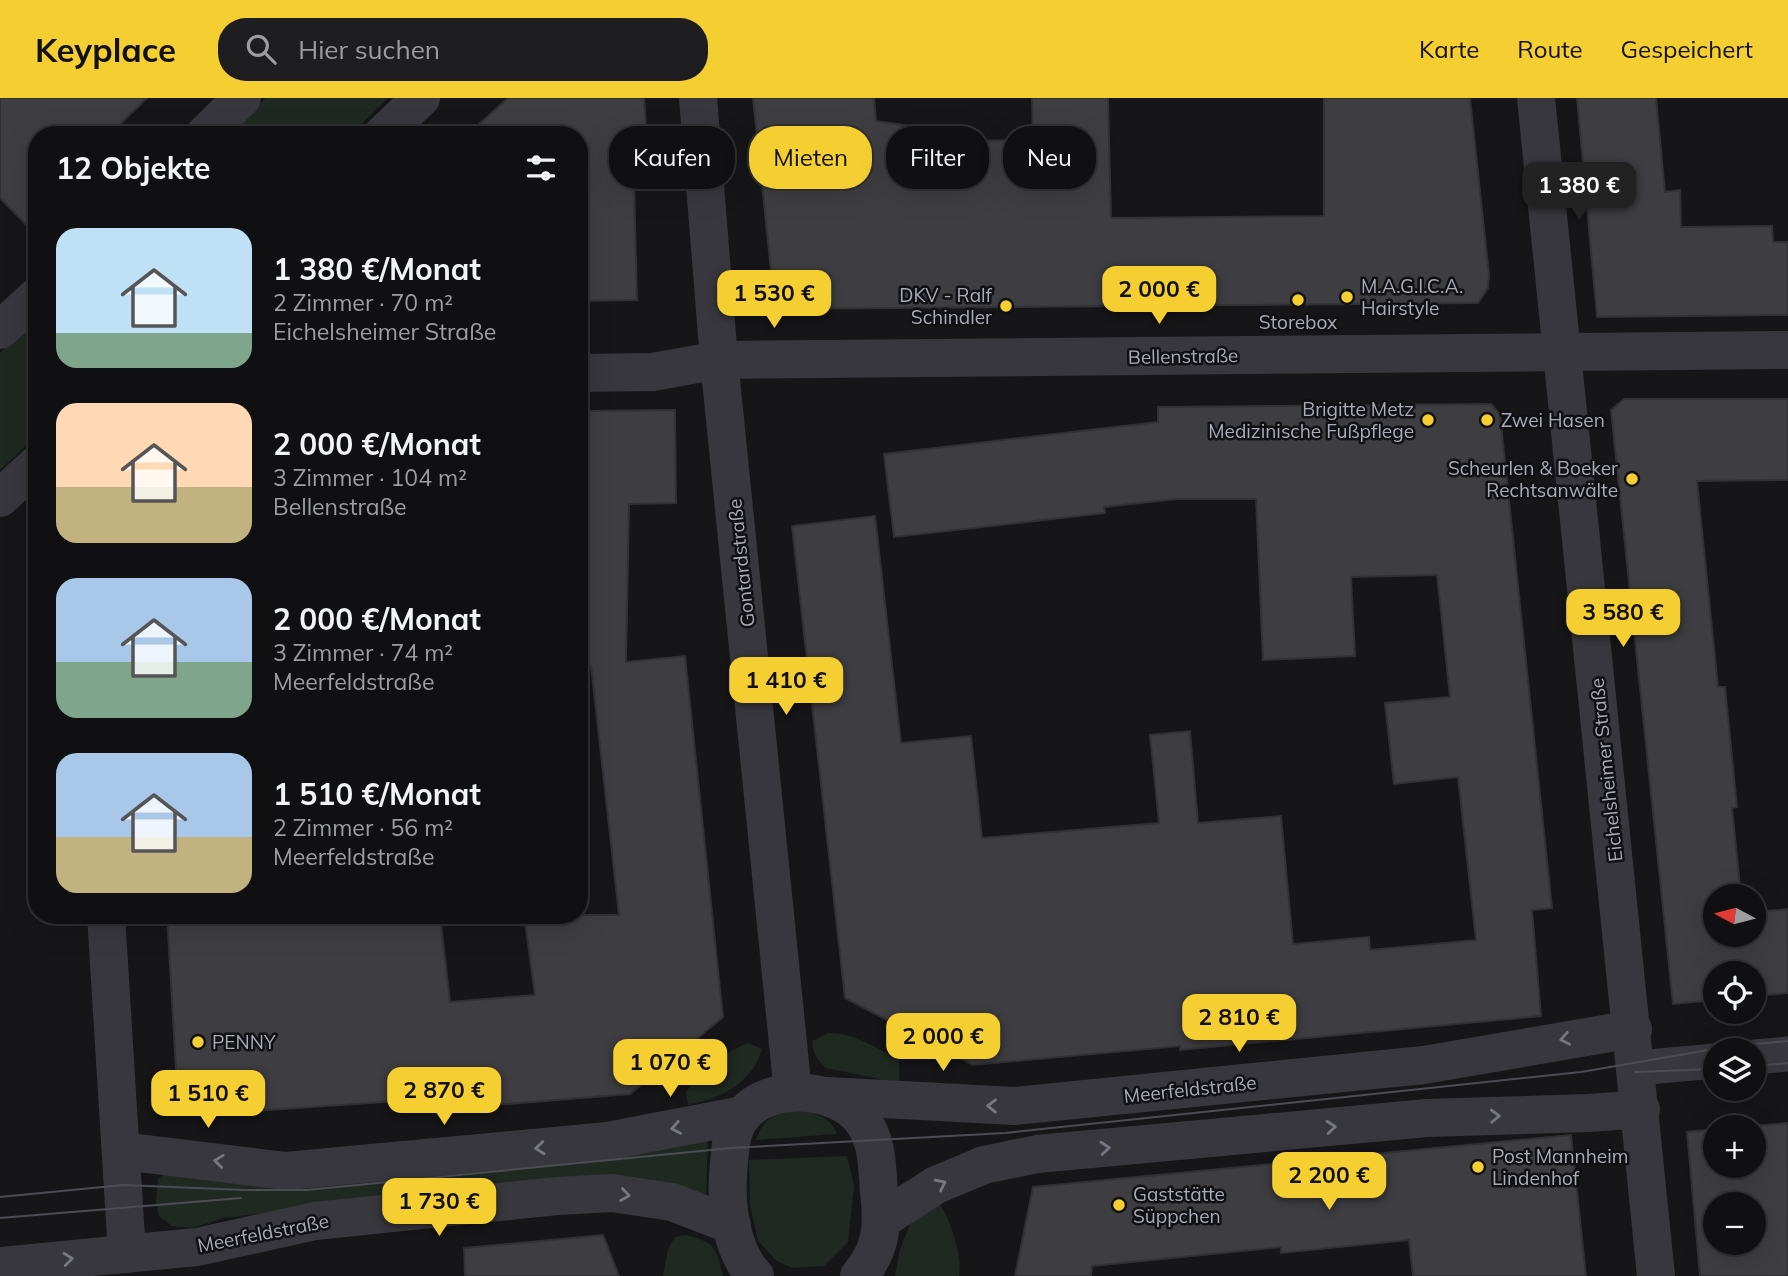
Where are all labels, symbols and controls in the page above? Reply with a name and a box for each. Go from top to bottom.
search box [218,18,708,81]
text: Keyplace [35,29,176,70]
icon: search [242,30,280,68]
text: Hier suchen [298,33,440,66]
text: Karte [1419,34,1479,64]
text: Route [1517,34,1583,64]
text: Gespeichert [1621,34,1753,64]
chip: Kaufen [609,126,735,189]
chip: Mieten [749,126,872,189]
chip: Filter [886,126,989,189]
chip: Neu [1003,126,1096,189]
text: 12 Objekte [56,149,210,187]
icon: filters [522,149,560,187]
pin: 1 380 € [1514,162,1644,222]
text: 1 380 € [1538,170,1620,199]
text: 1 380 €/Monat [273,250,481,288]
icon: home [112,256,196,340]
pin: 2 000 € [1094,266,1224,326]
pin: 1 530 € [709,271,839,330]
text: 2 000 € [1118,274,1200,303]
place label: M.A.G.I.C.A. Hairstyle [1361,274,1463,320]
text: 1 530 € [733,278,815,307]
place label: DKV - Ralf Schindler [899,283,993,329]
text: 2 Zimmer · 70 m² [273,288,453,317]
marker: M.A.G.I.C.A. Hairstyle [1339,289,1355,305]
marker: Storebox [1290,292,1306,308]
marker: DKV - Ralf Schindler [998,298,1014,314]
place label: Storebox [1259,310,1337,334]
text: Eichelsheimer Straße [273,317,496,346]
street label: Bellenstraße [1128,343,1238,369]
place label: Brigitte Metz Medizinische Fußpflege [1208,397,1414,443]
place label: Zwei Hasen [1501,408,1605,432]
marker: Brigitte Metz Medizinische Fußpflege [1420,412,1436,428]
marker: Zwei Hasen [1479,412,1495,428]
text: 2 000 €/Monat [273,425,481,463]
icon: home [112,431,196,515]
place label: Scheurlen & Boeker Rechtsanwälte [1448,456,1618,502]
text: 3 Zimmer · 104 m² [273,463,467,492]
marker: Scheurlen & Boeker Rechtsanwälte [1624,471,1640,487]
text: Bellenstraße [273,492,407,521]
street label: Gontardstraße [722,498,760,628]
pin: 3 580 € [1558,589,1688,649]
text: 3 580 € [1582,597,1664,626]
text: 2 000 €/Monat [273,600,481,638]
icon: home [112,606,196,690]
text: 3 Zimmer · 74 m² [273,638,453,667]
pin: 1 410 € [721,658,851,717]
text: 1 410 € [745,665,827,694]
text: Meerfeldstraße [273,667,434,696]
street label: Eichelsheimer Straße [1584,677,1628,863]
text: 1 510 €/Monat [273,775,481,813]
icon: home [112,781,196,865]
text: 2 Zimmer · 56 m² [273,813,453,842]
text: Meerfeldstraße [273,842,434,871]
north arrow [1703,884,1766,947]
map controls [1703,884,1766,1255]
button: locate [1703,961,1766,1024]
pin: 2 810 € [1174,995,1304,1054]
text: 2 810 € [1198,1002,1280,1031]
pin: 2 000 € [878,1014,1008,1073]
text: 2 000 € [902,1021,984,1050]
place label: PENNY [212,1030,276,1054]
one-way arrow [1559,1030,1571,1045]
marker: PENNY [190,1034,206,1050]
button: layers [1703,1038,1766,1101]
pin: 1 070 € [605,1040,735,1099]
text: 1 070 € [629,1047,711,1076]
pin: 2 870 € [379,1068,509,1127]
pin: 1 510 € [143,1070,273,1130]
street label: Meerfeldstraße [1122,1070,1258,1108]
text: 2 870 € [403,1075,485,1104]
text: 1 510 € [167,1078,249,1107]
one-way arrow [986,1098,997,1114]
one-way arrow [1490,1109,1501,1124]
button: + [1703,1115,1766,1178]
one-way arrow [670,1120,682,1135]
one-way arrow [1326,1120,1337,1135]
one-way arrow [534,1140,545,1155]
one-way arrow [1100,1141,1111,1156]
place label: Post Mannheim Lindenhof [1492,1144,1628,1190]
pin: 2 200 € [1264,1152,1394,1212]
one-way arrow [213,1154,225,1169]
marker: Post Mannheim Lindenhof [1470,1159,1486,1175]
text: 2 200 € [1288,1160,1370,1189]
pin: 1 730 € [374,1178,504,1238]
one-way arrow [934,1178,946,1192]
place label: Gaststätte Süppchen [1133,1182,1225,1228]
text: 1 730 € [398,1186,480,1215]
one-way arrow [619,1188,631,1203]
button: − [1703,1192,1766,1255]
marker: Gaststätte Süppchen [1111,1197,1127,1213]
street label: Meerfeldstraße [195,1208,331,1258]
one-way arrow [62,1252,74,1267]

